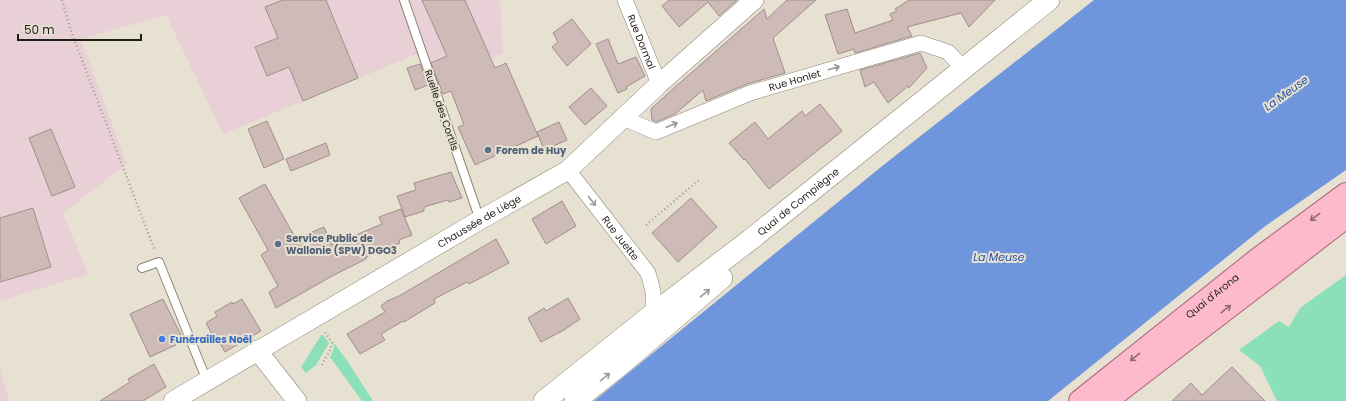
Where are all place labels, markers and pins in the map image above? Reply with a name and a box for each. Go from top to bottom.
place label: Forem de Huy [496,143,567,158]
marker: Forem de Huy [483,145,493,155]
place label: Service Public de Wallonie (SPW) DGO3 [286,231,397,258]
marker: Service Public de Wallonie (SPW) DGO3 [273,239,283,249]
place label: Funérailles Noël [170,332,252,347]
marker: Funérailles Noël [157,334,167,344]

